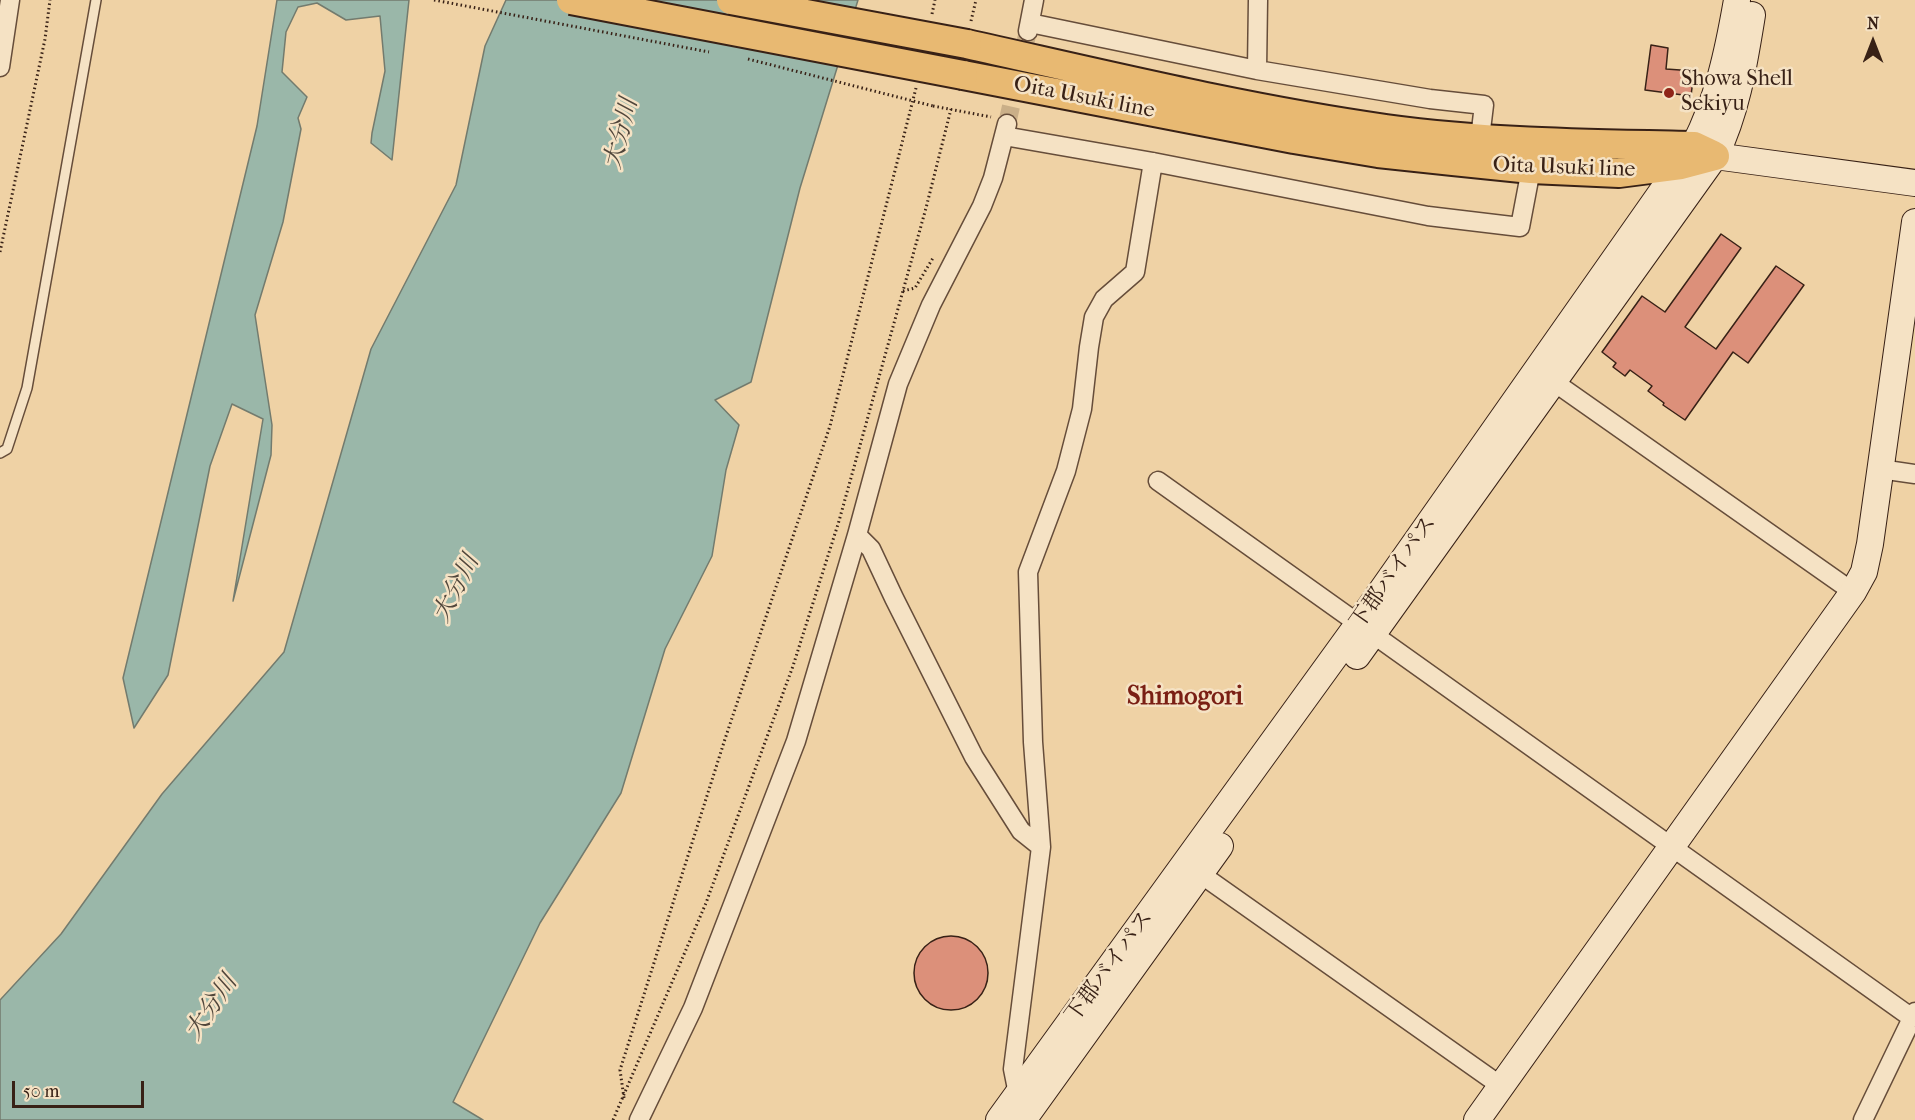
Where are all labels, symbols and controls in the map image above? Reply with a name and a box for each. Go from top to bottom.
north arrow [1843,12,1903,72]
text: N [1867,14,1879,33]
place label: Showa Shell Sekiyu [1681,67,1793,118]
street label: Oita Usuki line [1011,71,1157,125]
marker: Showa Shell Sekiyu [1662,86,1676,100]
water label: 大分川 [599,96,645,172]
street label: Oita Usuki line [1492,152,1636,184]
street label: 下郡バイパス [1345,511,1443,635]
water label: 大分川 [428,550,486,628]
district label: Shimogori [1127,682,1243,714]
street label: 下郡バイパス [1061,906,1159,1028]
water label: 大分川 [180,970,244,1046]
scale bar [15,1069,147,1107]
text: 50 m [23,1081,59,1102]

